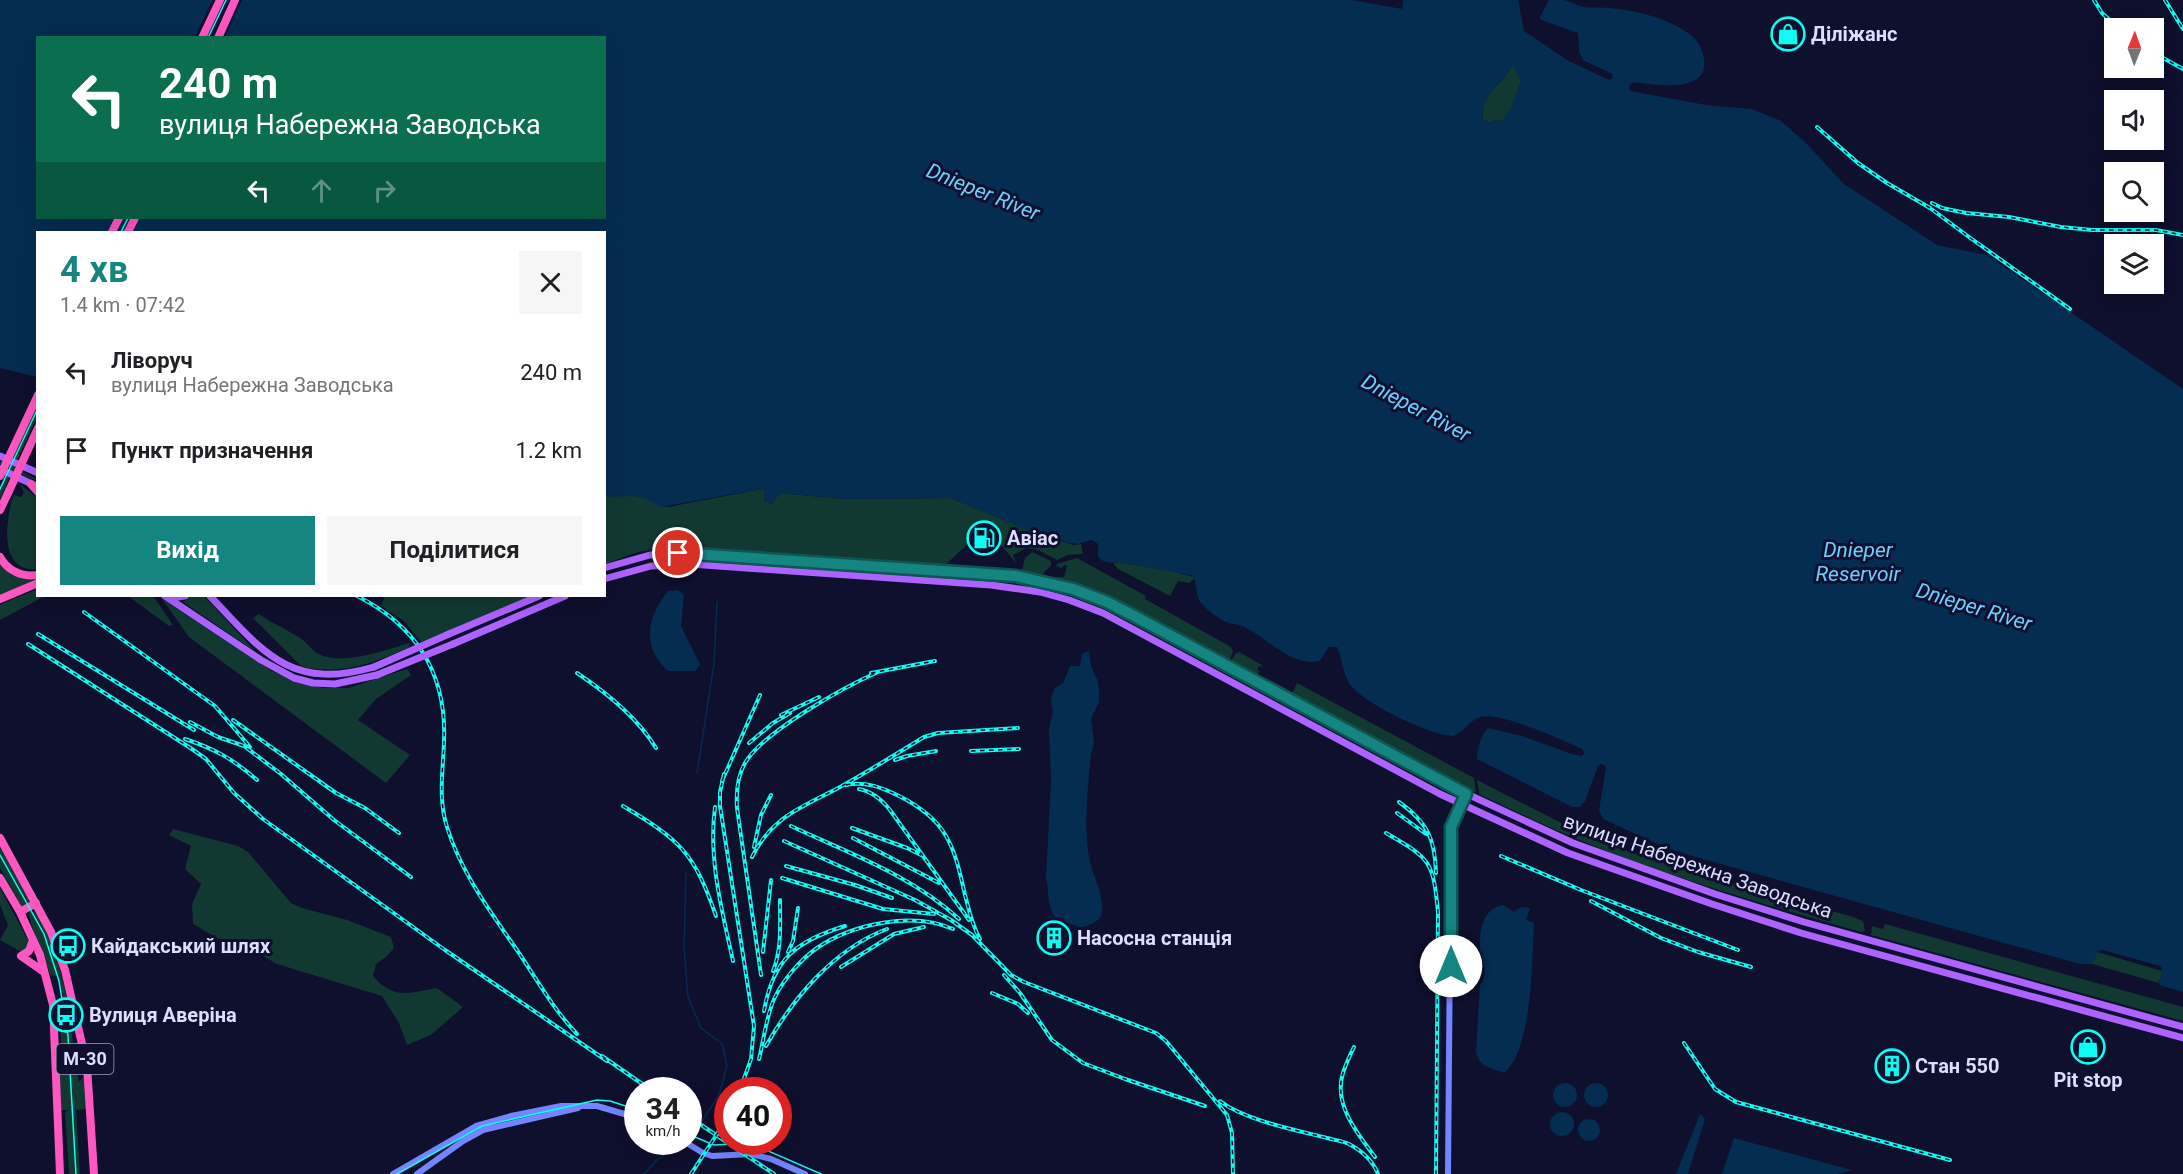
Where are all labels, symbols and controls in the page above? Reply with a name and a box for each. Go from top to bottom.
shop icon: Діліжанс [1770,16,1806,52]
north arrow [2104,18,2164,78]
map controls [2104,18,2164,294]
place label: Діліжанс [1811,22,1897,46]
text: 240 m [159,59,278,108]
icon: left [60,60,138,138]
button: sound [2104,90,2164,150]
text: вулиця Набережна Заводська [159,109,541,141]
water label: Dnieper River [923,158,1044,226]
button: search [2104,162,2164,222]
icon: left [242,174,275,207]
icon: ahead [305,174,338,207]
icon: right [368,174,401,207]
button: layers [2104,234,2164,294]
text: 4 хв [60,249,128,291]
button: close [519,251,582,314]
text: 1.4 km · 07:42 [60,293,185,317]
text: Ліворуч [111,348,193,373]
icon: left [60,356,93,389]
text: 240 m [520,360,582,385]
water label: Dnieper River [1358,369,1475,447]
text: вулиця Набережна Заводська [111,373,394,397]
icon: arrive [60,434,93,467]
text: Пункт призначення [111,438,313,463]
text: 1.2 km [516,438,582,463]
button: Вихід [60,516,315,585]
button: Поділитися [327,516,582,585]
fuel station icon: Авіас [966,520,1002,556]
place label: Авіас [1007,526,1058,550]
pin [652,527,703,578]
icon: arrive [661,536,694,569]
water label: Dnieper Reservoir [1816,538,1902,586]
water label: Dnieper River [1913,578,2036,636]
street label: вулиця Набережна Заводська [1560,809,1836,923]
building icon: Насосна станція [1036,920,1072,956]
place label: Насосна станція [1077,926,1232,950]
bus stop icon: Кайдакський шлях [50,928,86,964]
place label: Кайдакський шлях [91,934,271,958]
position arrow [1419,934,1483,998]
bus stop icon: Вулиця Аверіна [48,997,84,1033]
place label: Вулиця Аверіна [89,1003,237,1027]
shop icon: Pit stop [2070,1029,2106,1065]
road number: М-30 [56,1044,113,1074]
building icon: Стан 550 [1874,1048,1910,1084]
place label: Стан 550 [1915,1054,2000,1078]
place label: Pit stop [2053,1068,2123,1092]
speed limit sign: 40 [714,1077,792,1155]
text: 34 [646,1091,680,1126]
text: km/h [645,1122,681,1140]

